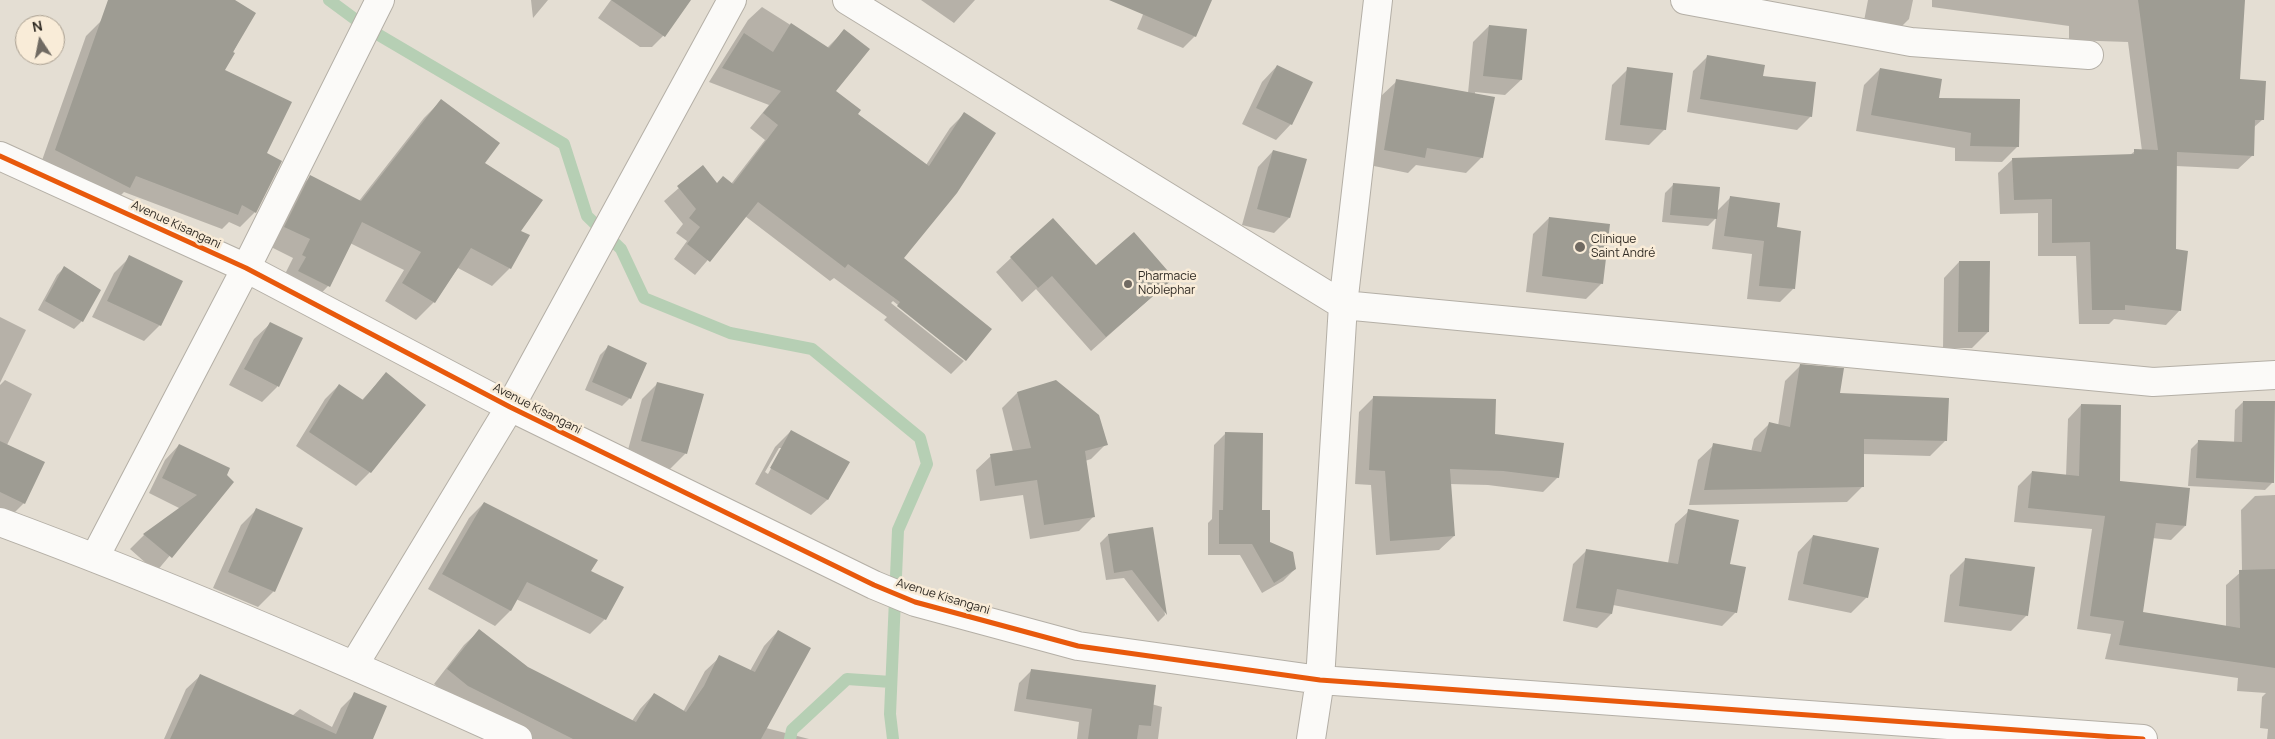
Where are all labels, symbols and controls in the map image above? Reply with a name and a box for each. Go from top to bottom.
north arrow [15,15,65,65]
text: N [30,15,44,36]
street label: Avenue Kisangani [129,198,223,252]
place label: Clinique Saint André [1591,233,1655,261]
marker: Clinique Saint André [1573,240,1587,254]
place label: Pharmacie Noblephar [1138,270,1196,298]
marker: Pharmacie Noblephar [1122,278,1134,290]
street label: Avenue Kisangani [490,381,584,437]
street label: Avenue Kisangani [894,576,992,618]

